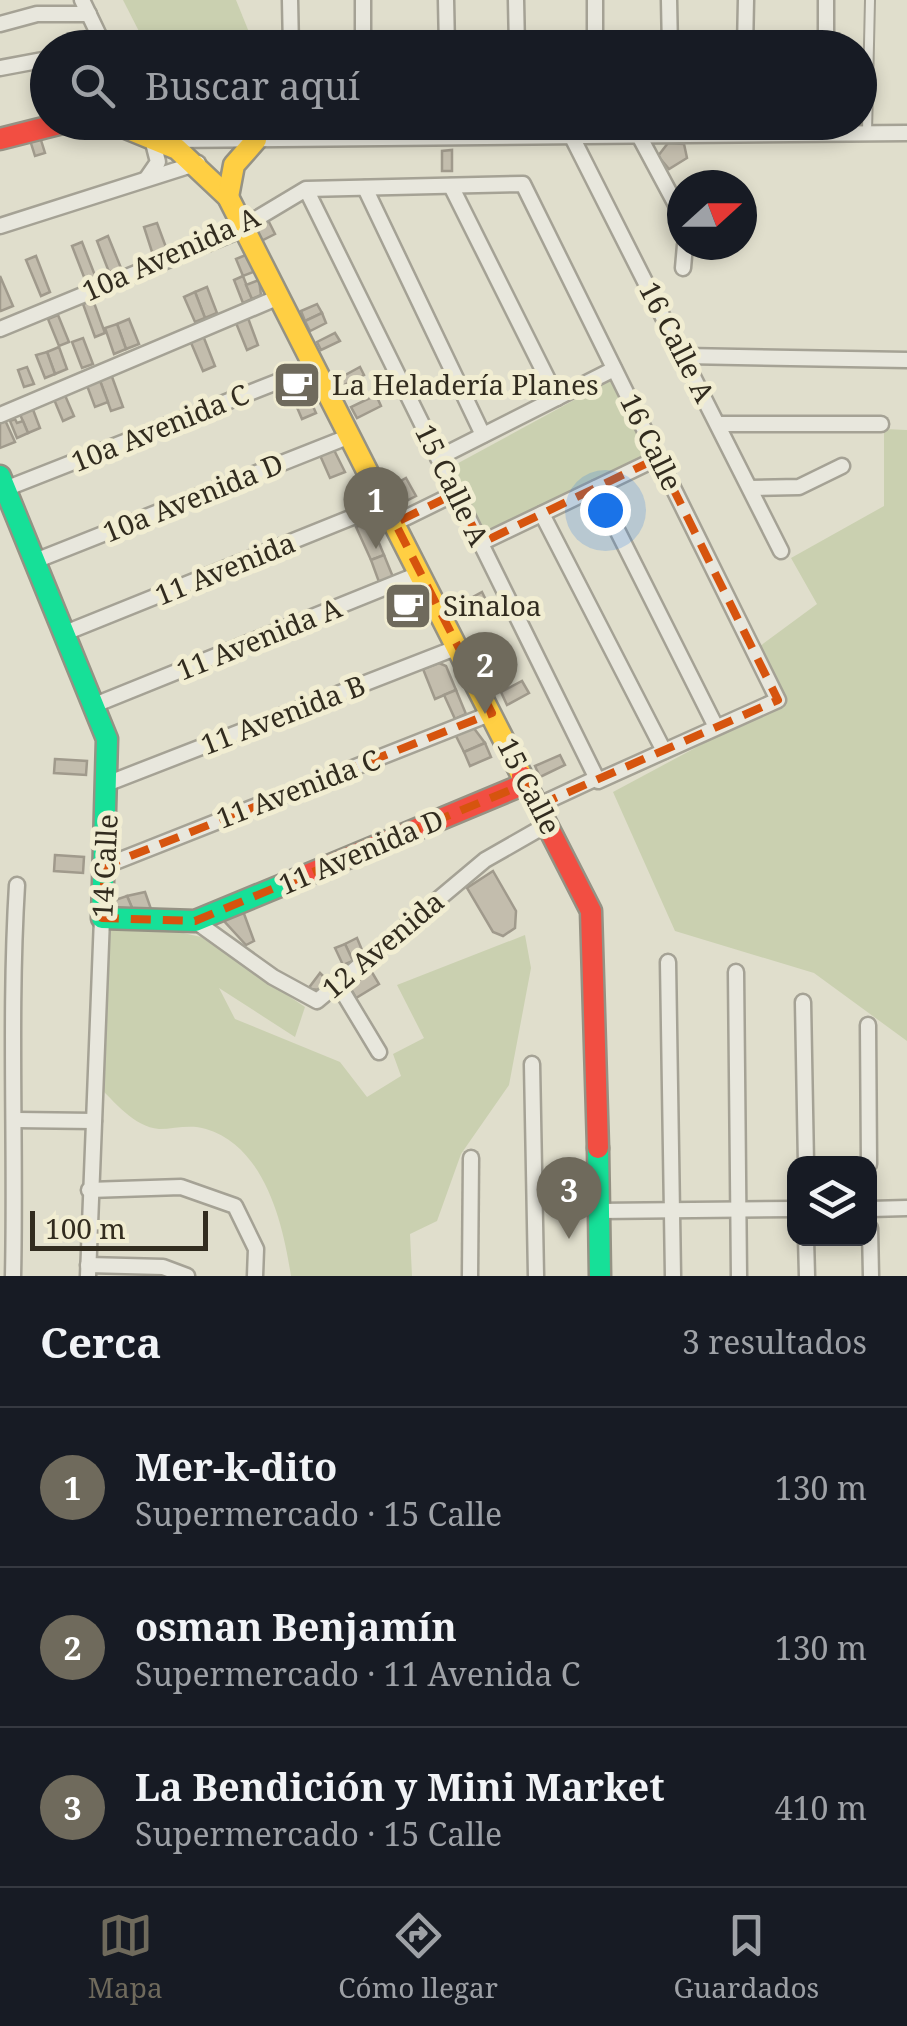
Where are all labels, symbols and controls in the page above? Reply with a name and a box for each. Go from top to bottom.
search box [30,30,877,140]
icon: search [65,58,120,113]
text: Buscar aquí [145,59,360,111]
north arrow [667,170,757,260]
street label: 10a Avenida A [76,197,266,309]
street label: 16 Calle A [631,275,725,409]
cafe icon: La Heladería Planes [271,359,323,411]
place label: La Heladería Planes [332,365,599,403]
street label: 10a Avenida C [65,374,254,480]
street label: 16 Calle [612,387,692,497]
street label: 15 Calle A [407,417,499,552]
street label: 10a Avenida D [97,444,288,551]
pin: 1 [344,466,408,549]
your location [580,485,631,536]
street label: 11 Avenida [149,523,300,613]
cafe icon: Sinaloa [382,580,434,632]
place label: Sinaloa [443,586,542,624]
street label: 11 Avenida A [170,588,347,688]
pin: 2 [452,632,518,714]
street label: 11 Avenida B [195,665,370,763]
street label: 15 Calle [489,731,570,840]
street label: 11 Avenida C [210,739,385,837]
street label: 11 Avenida D [272,799,449,903]
street label: 14 Calle [82,813,126,919]
street label: 12 Avenida [314,882,451,1006]
pin: 3 [536,1156,602,1239]
map controls [787,1156,877,1246]
button: layers [787,1156,877,1246]
scale bar [30,1206,208,1250]
text: 100 m [45,1209,126,1247]
text: Cerca [40,1313,161,1370]
text: 3 resultados [682,1320,867,1363]
text: Mer-k-dito [135,1440,337,1492]
text: 1 [63,1466,82,1509]
text: 130 m [775,1466,867,1509]
text: Supermercado · 15 Calle [135,1492,502,1535]
text: osman Benjamín [135,1600,457,1652]
text: 2 [63,1626,82,1669]
text: 130 m [775,1626,867,1669]
text: Supermercado · 11 Avenida C [135,1652,580,1695]
text: La Bendición y Mini Market [135,1760,665,1812]
text: 3 [63,1786,82,1829]
text: 410 m [775,1786,867,1829]
text: Supermercado · 15 Calle [135,1812,502,1855]
tab: Mapa [88,1908,163,2006]
tab: Cómo llegar [338,1908,498,2006]
tab: Guardados [674,1908,819,2006]

